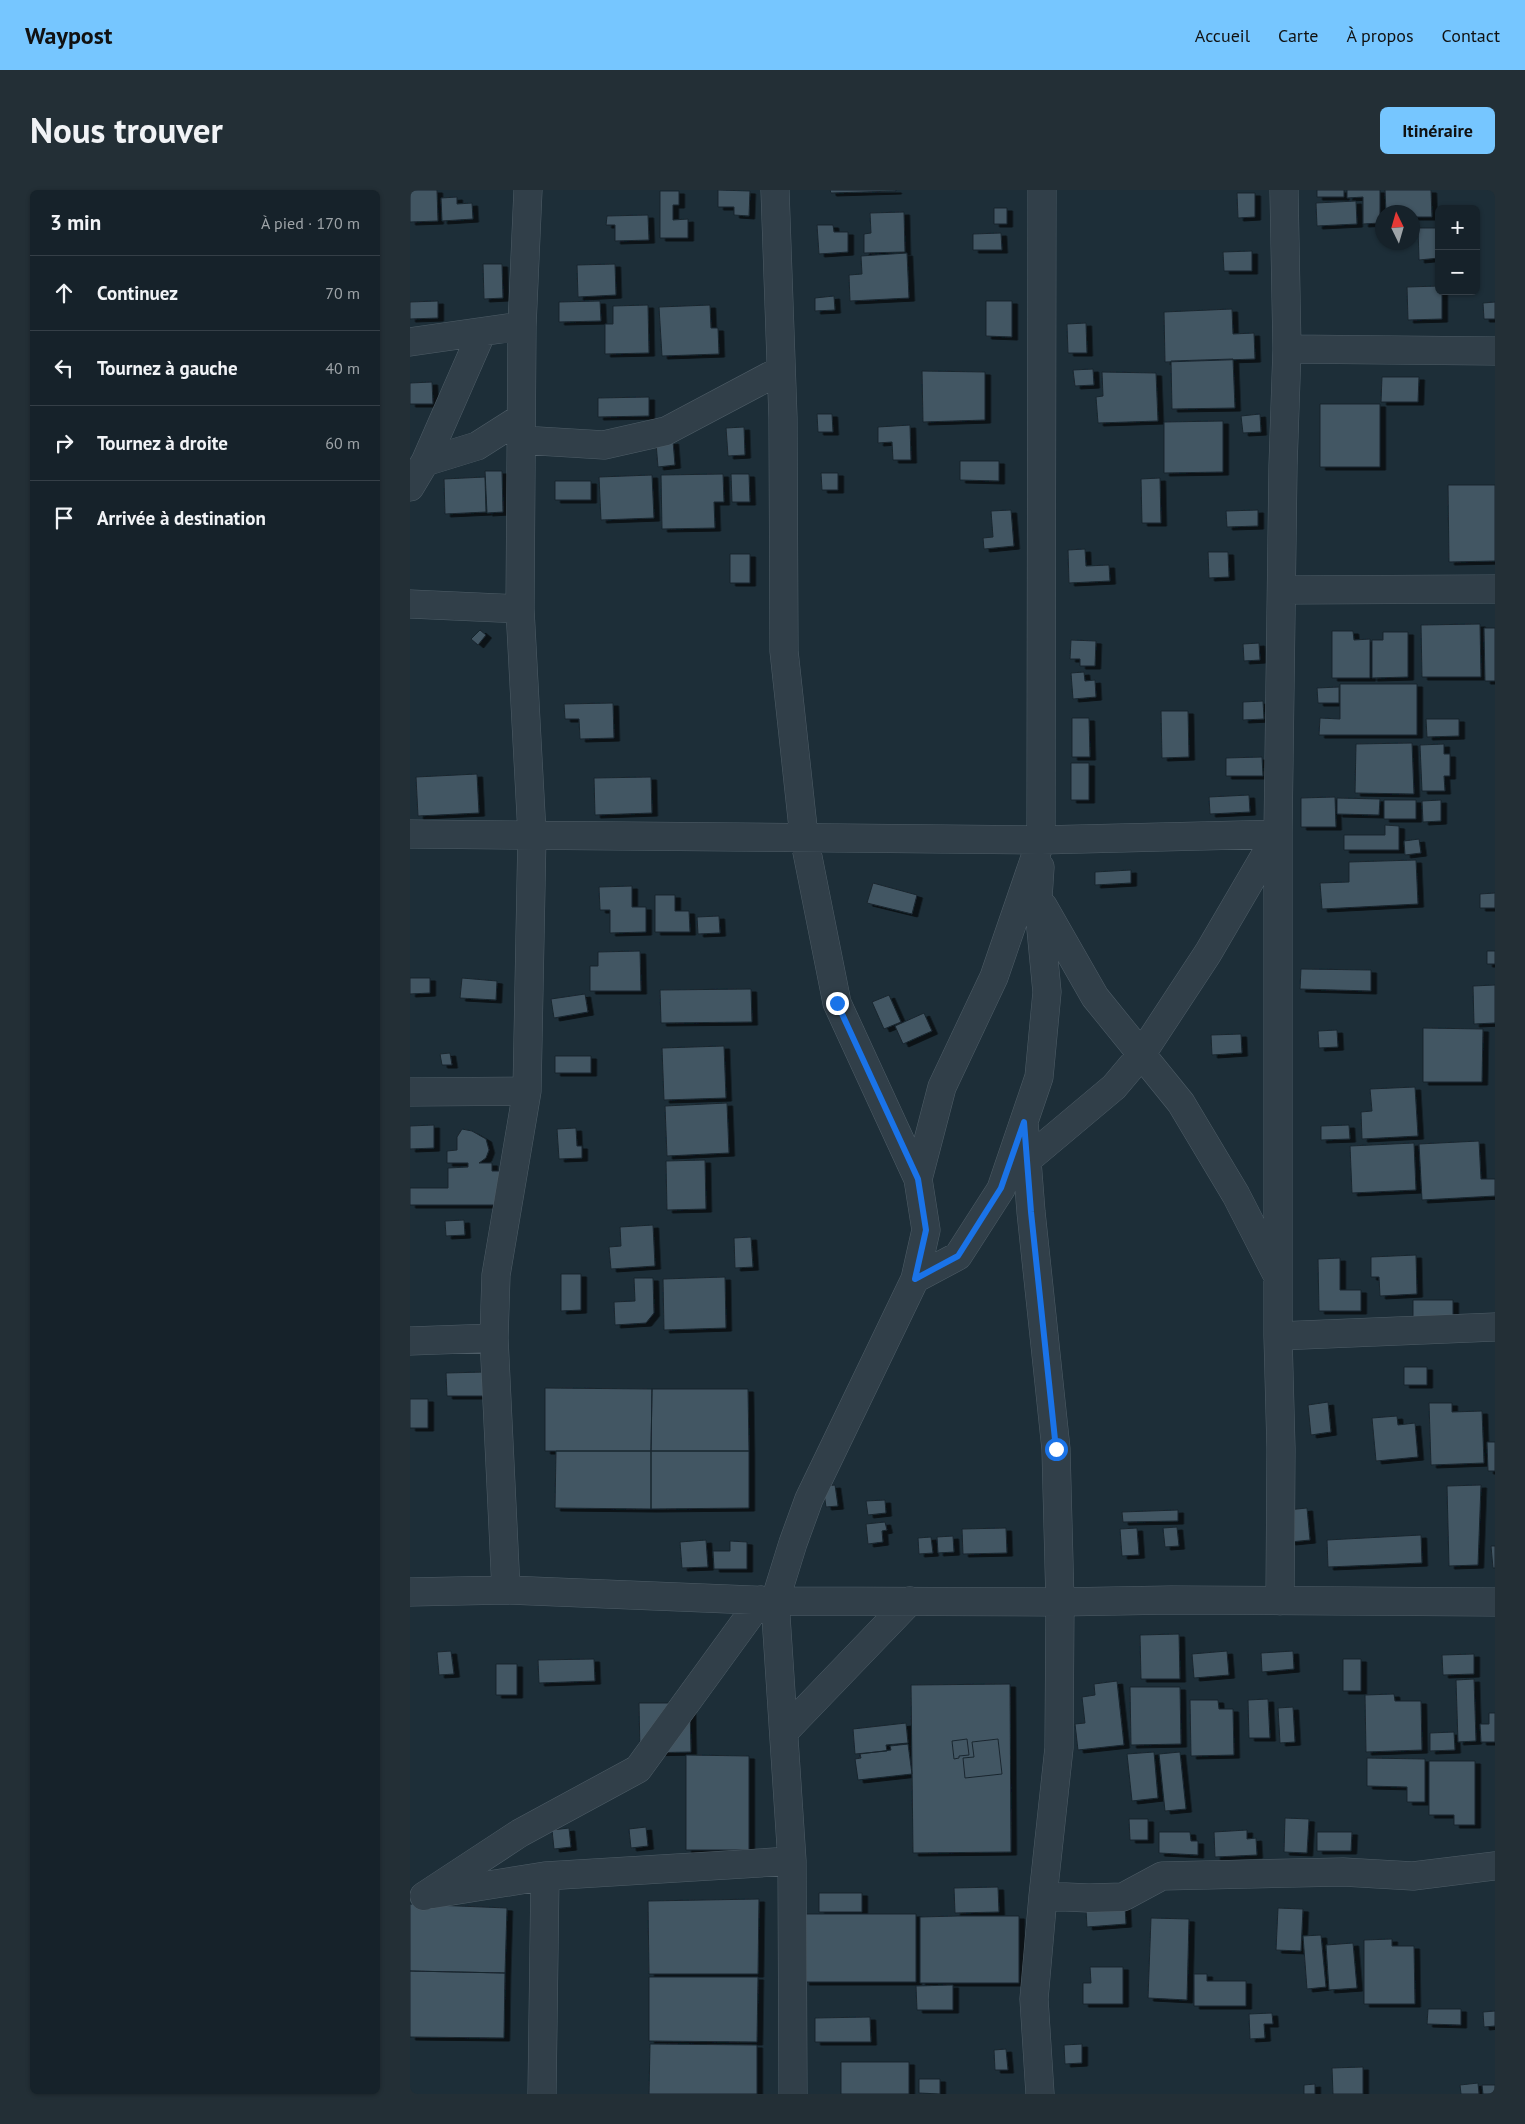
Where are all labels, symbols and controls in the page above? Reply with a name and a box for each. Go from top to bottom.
text: Waypost [25,20,112,51]
text: Accueil [1195,24,1250,47]
text: Carte [1278,24,1319,47]
text: À propos [1347,24,1414,47]
text: Contact [1442,24,1500,47]
text: Nous trouver [30,107,223,153]
button: Itinéraire [1380,107,1495,154]
north arrow [1375,205,1420,250]
map controls [1435,205,1480,295]
button: + [1435,205,1480,250]
text: 3 min [50,209,101,236]
text: À pied · 170 m [261,213,360,233]
button: − [1435,250,1480,295]
icon: ahead [50,279,78,307]
text: Continuez [97,281,178,305]
text: 70 m [325,283,360,303]
icon: left [50,354,78,382]
text: Tournez à gauche [97,356,238,380]
text: 40 m [325,358,360,378]
icon: right [50,429,78,457]
text: Tournez à droite [97,431,228,455]
text: 60 m [325,433,360,453]
icon: arrive [50,504,78,532]
text: Arrivée à destination [97,506,266,530]
route end [826,992,849,1015]
route start [1045,1438,1068,1461]

